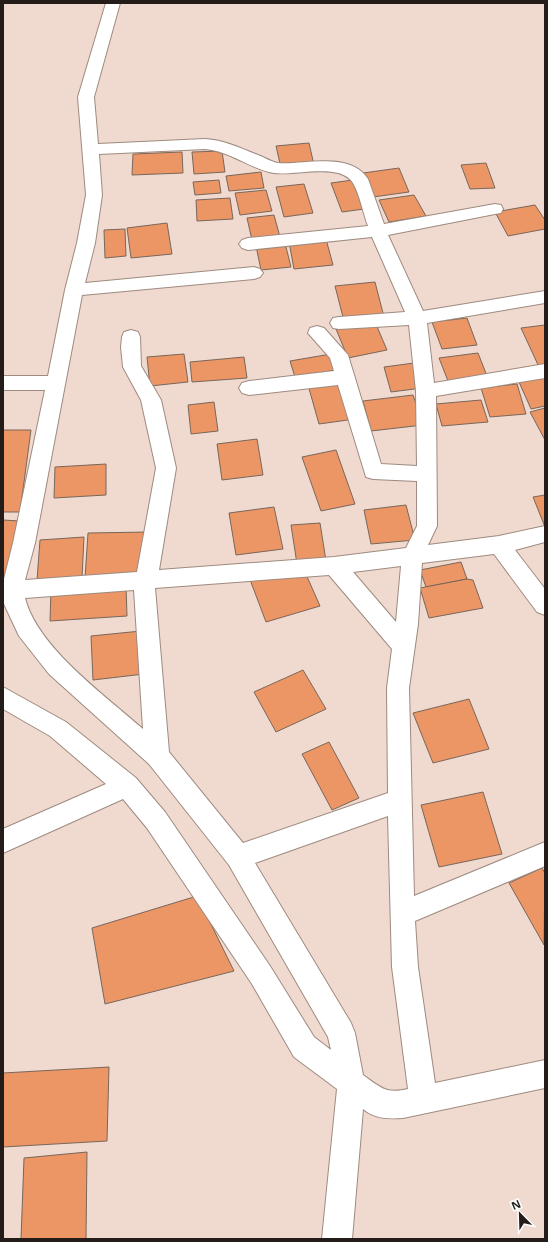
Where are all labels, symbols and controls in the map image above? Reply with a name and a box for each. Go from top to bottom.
north arrow [500,1194,540,1234]
text: N [509,1196,523,1213]

